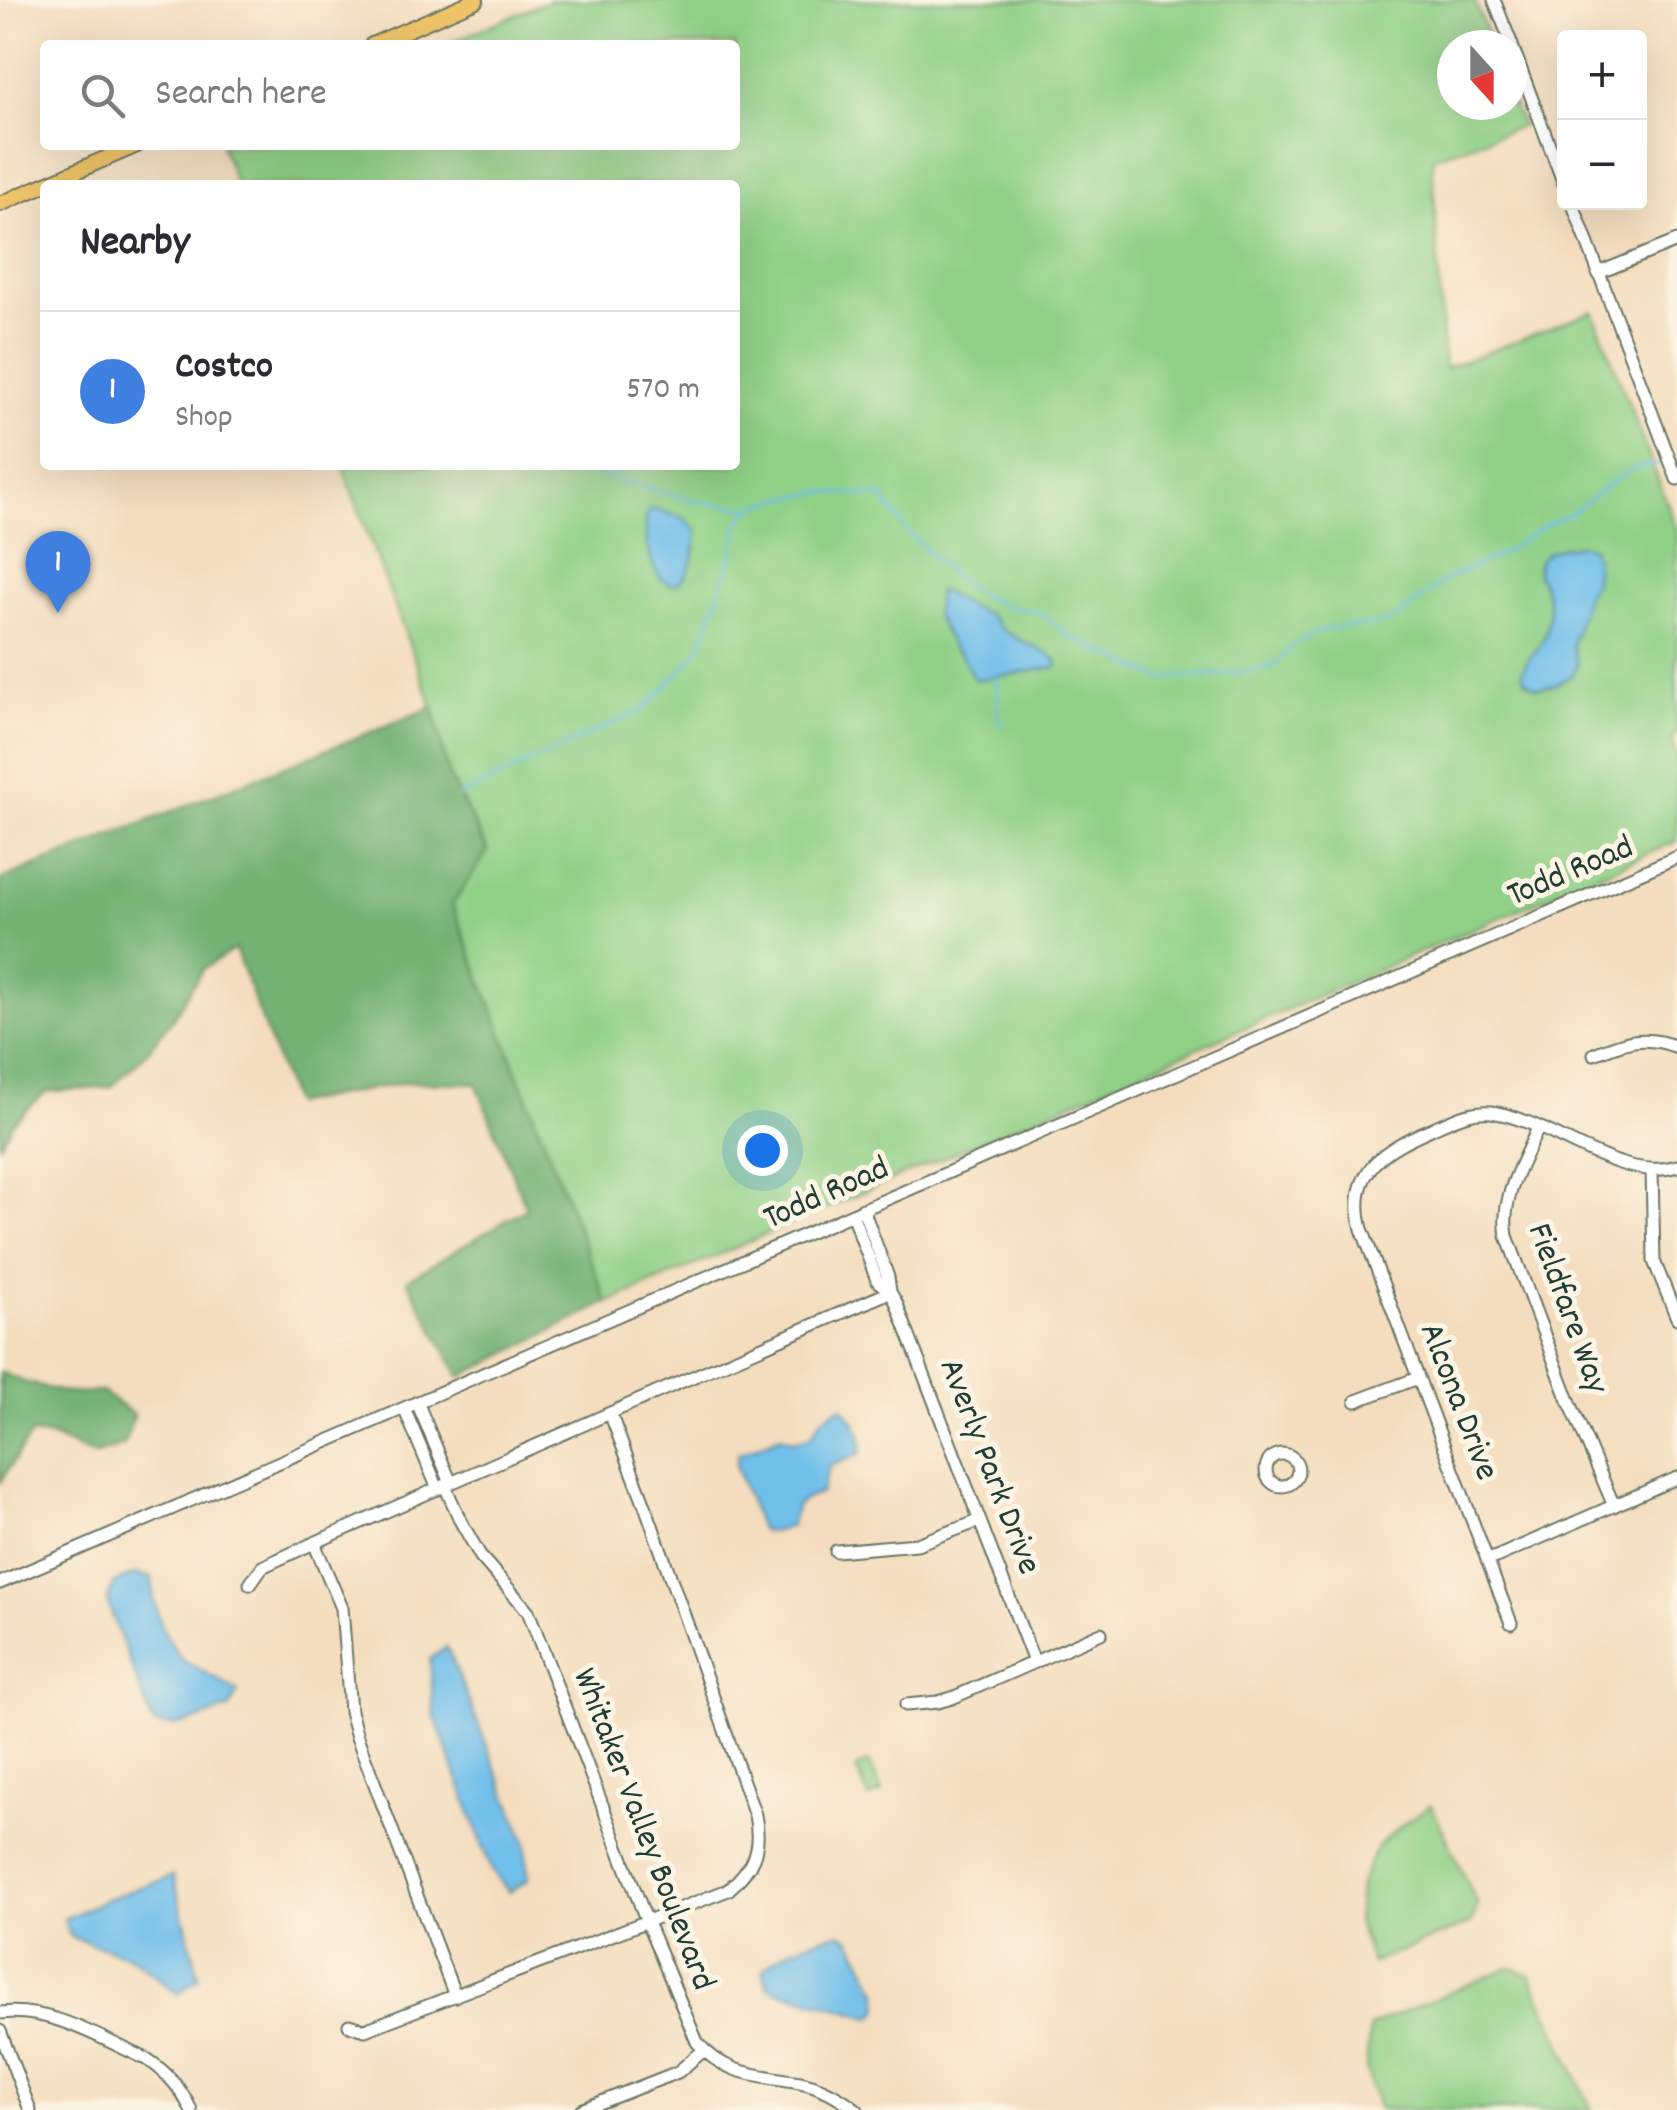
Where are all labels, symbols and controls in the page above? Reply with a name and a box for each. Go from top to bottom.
north arrow [1437,30,1527,120]
map controls [1557,30,1647,210]
button: + [1557,30,1647,120]
search box [40,40,740,150]
icon: search [75,68,130,123]
text: Search here [155,68,327,123]
button: − [1557,120,1647,210]
text: Nearby [80,215,190,275]
text: Costco [175,341,273,396]
text: 1 [109,368,116,414]
text: 570 m [626,368,700,414]
text: Shop [175,396,233,442]
pin: 1 [26,530,90,613]
street label: Todd Road [1500,824,1642,922]
your location [737,1125,788,1176]
street label: Todd Road [756,1145,898,1245]
street label: Fieldfare Way [1512,1217,1620,1402]
street label: Alcona Drive [1404,1316,1510,1488]
street label: Averly Park Drive [924,1352,1052,1582]
street label: Whitaker Valley Boulevard [557,1662,727,1998]

